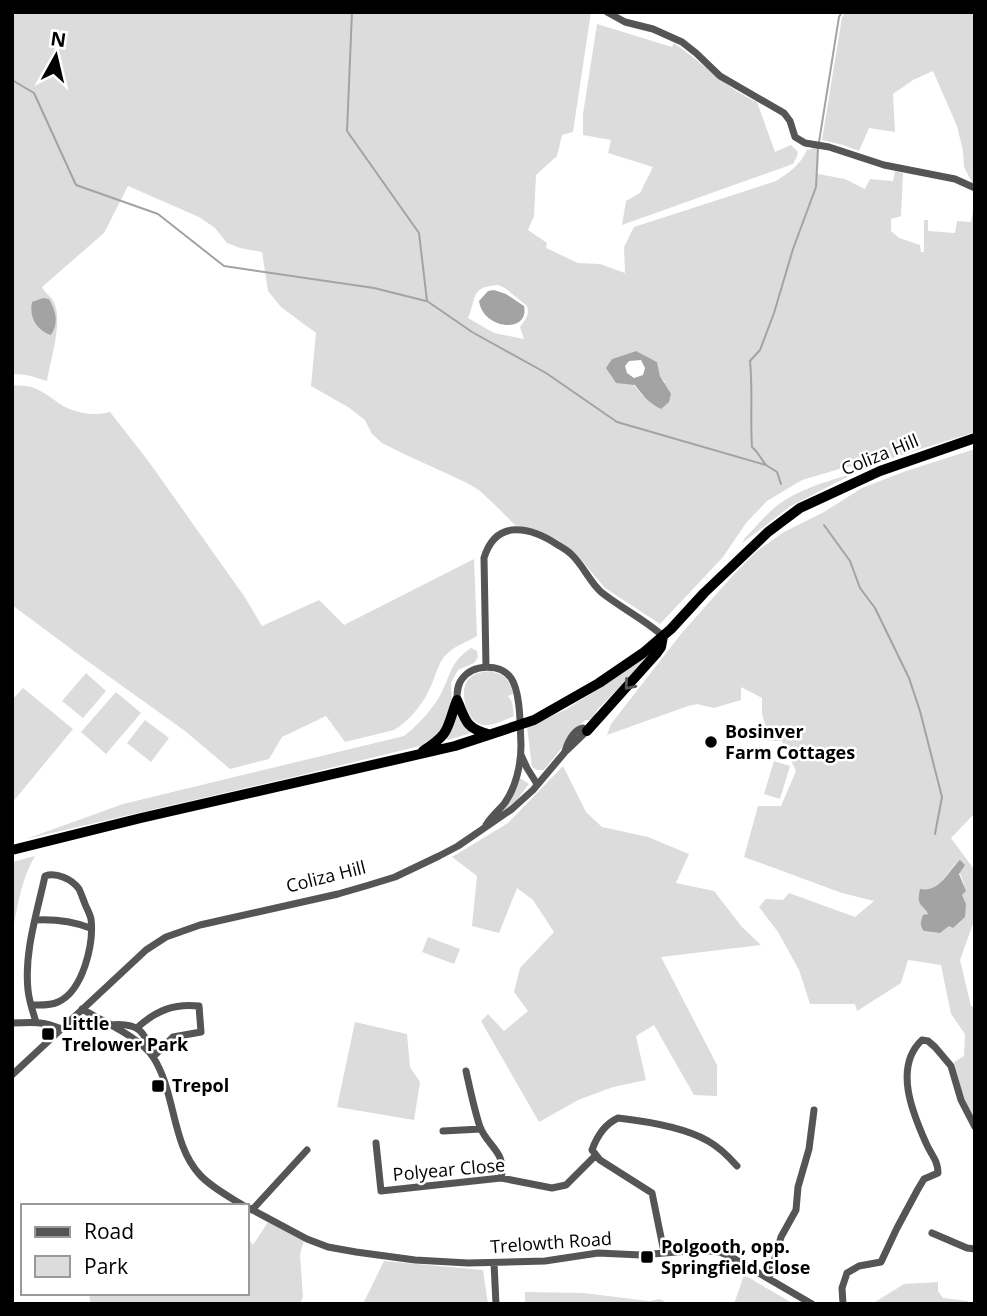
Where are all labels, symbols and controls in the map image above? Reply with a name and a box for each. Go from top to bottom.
north arrow [21,21,91,91]
text: N [49,25,68,53]
street label: Coliza Hill [837,428,922,480]
one-way arrow [625,677,637,690]
place label: Bosinver Farm Cottages [725,719,855,764]
marker: Bosinver Farm Cottages [703,734,719,750]
street label: Coliza Hill [283,855,368,898]
place label: Little Trelower Park [62,1011,189,1056]
marker: Little Trelower Park [40,1026,56,1042]
place label: Trepol [172,1073,229,1097]
marker: Trepol [150,1078,166,1094]
street label: Polyear Close [392,1152,506,1186]
legend [21,1204,248,1295]
text: Road [84,1217,134,1245]
street label: Trelowth Road [489,1226,613,1258]
place label: Polgooth, opp. Springfield Close [661,1234,810,1279]
marker: Polgooth, opp. Springfield Close [639,1249,655,1265]
text: Park [84,1252,128,1280]

